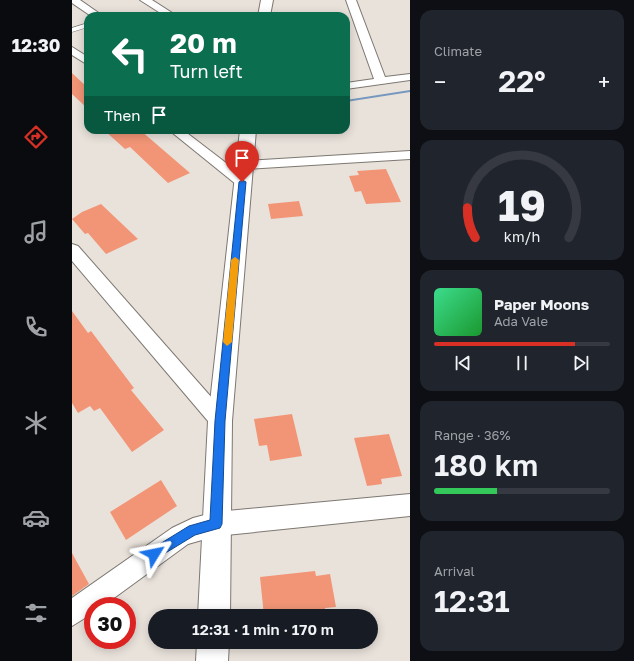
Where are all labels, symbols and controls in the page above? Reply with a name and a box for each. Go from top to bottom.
text: 20 m [170,26,237,59]
icon: left [104,28,156,80]
text: 12:30 [12,34,60,56]
text: Climate [434,43,482,59]
text: Turn left [170,60,243,82]
text: 22° [498,63,546,99]
text: − [434,68,446,95]
text: + [598,68,610,95]
icon: arrive [148,104,170,126]
text: Then [104,106,140,124]
icon: directions [22,123,50,151]
pin [225,141,259,182]
icon: arrive [231,147,253,169]
text: 19 [498,180,546,230]
icon: music [22,218,50,246]
text: km/h [504,228,540,245]
text: Paper Moons [494,295,589,313]
icon: phone [22,313,50,341]
text: Ada Vale [494,313,548,329]
icon: previous [452,352,474,374]
icon: pause [511,352,533,374]
icon: next [570,352,592,374]
icon: climate [22,409,50,437]
text: Range · 36% [434,427,510,443]
text: 180 km [434,447,538,483]
icon: car [22,504,50,532]
position arrow [133,533,175,575]
text: Arrival [434,563,475,579]
text: 12:31 [434,583,510,619]
speed limit sign: 30 [84,597,136,649]
icon: filters [22,599,50,627]
text: 12:31 · 1 min · 170 m [192,620,334,638]

